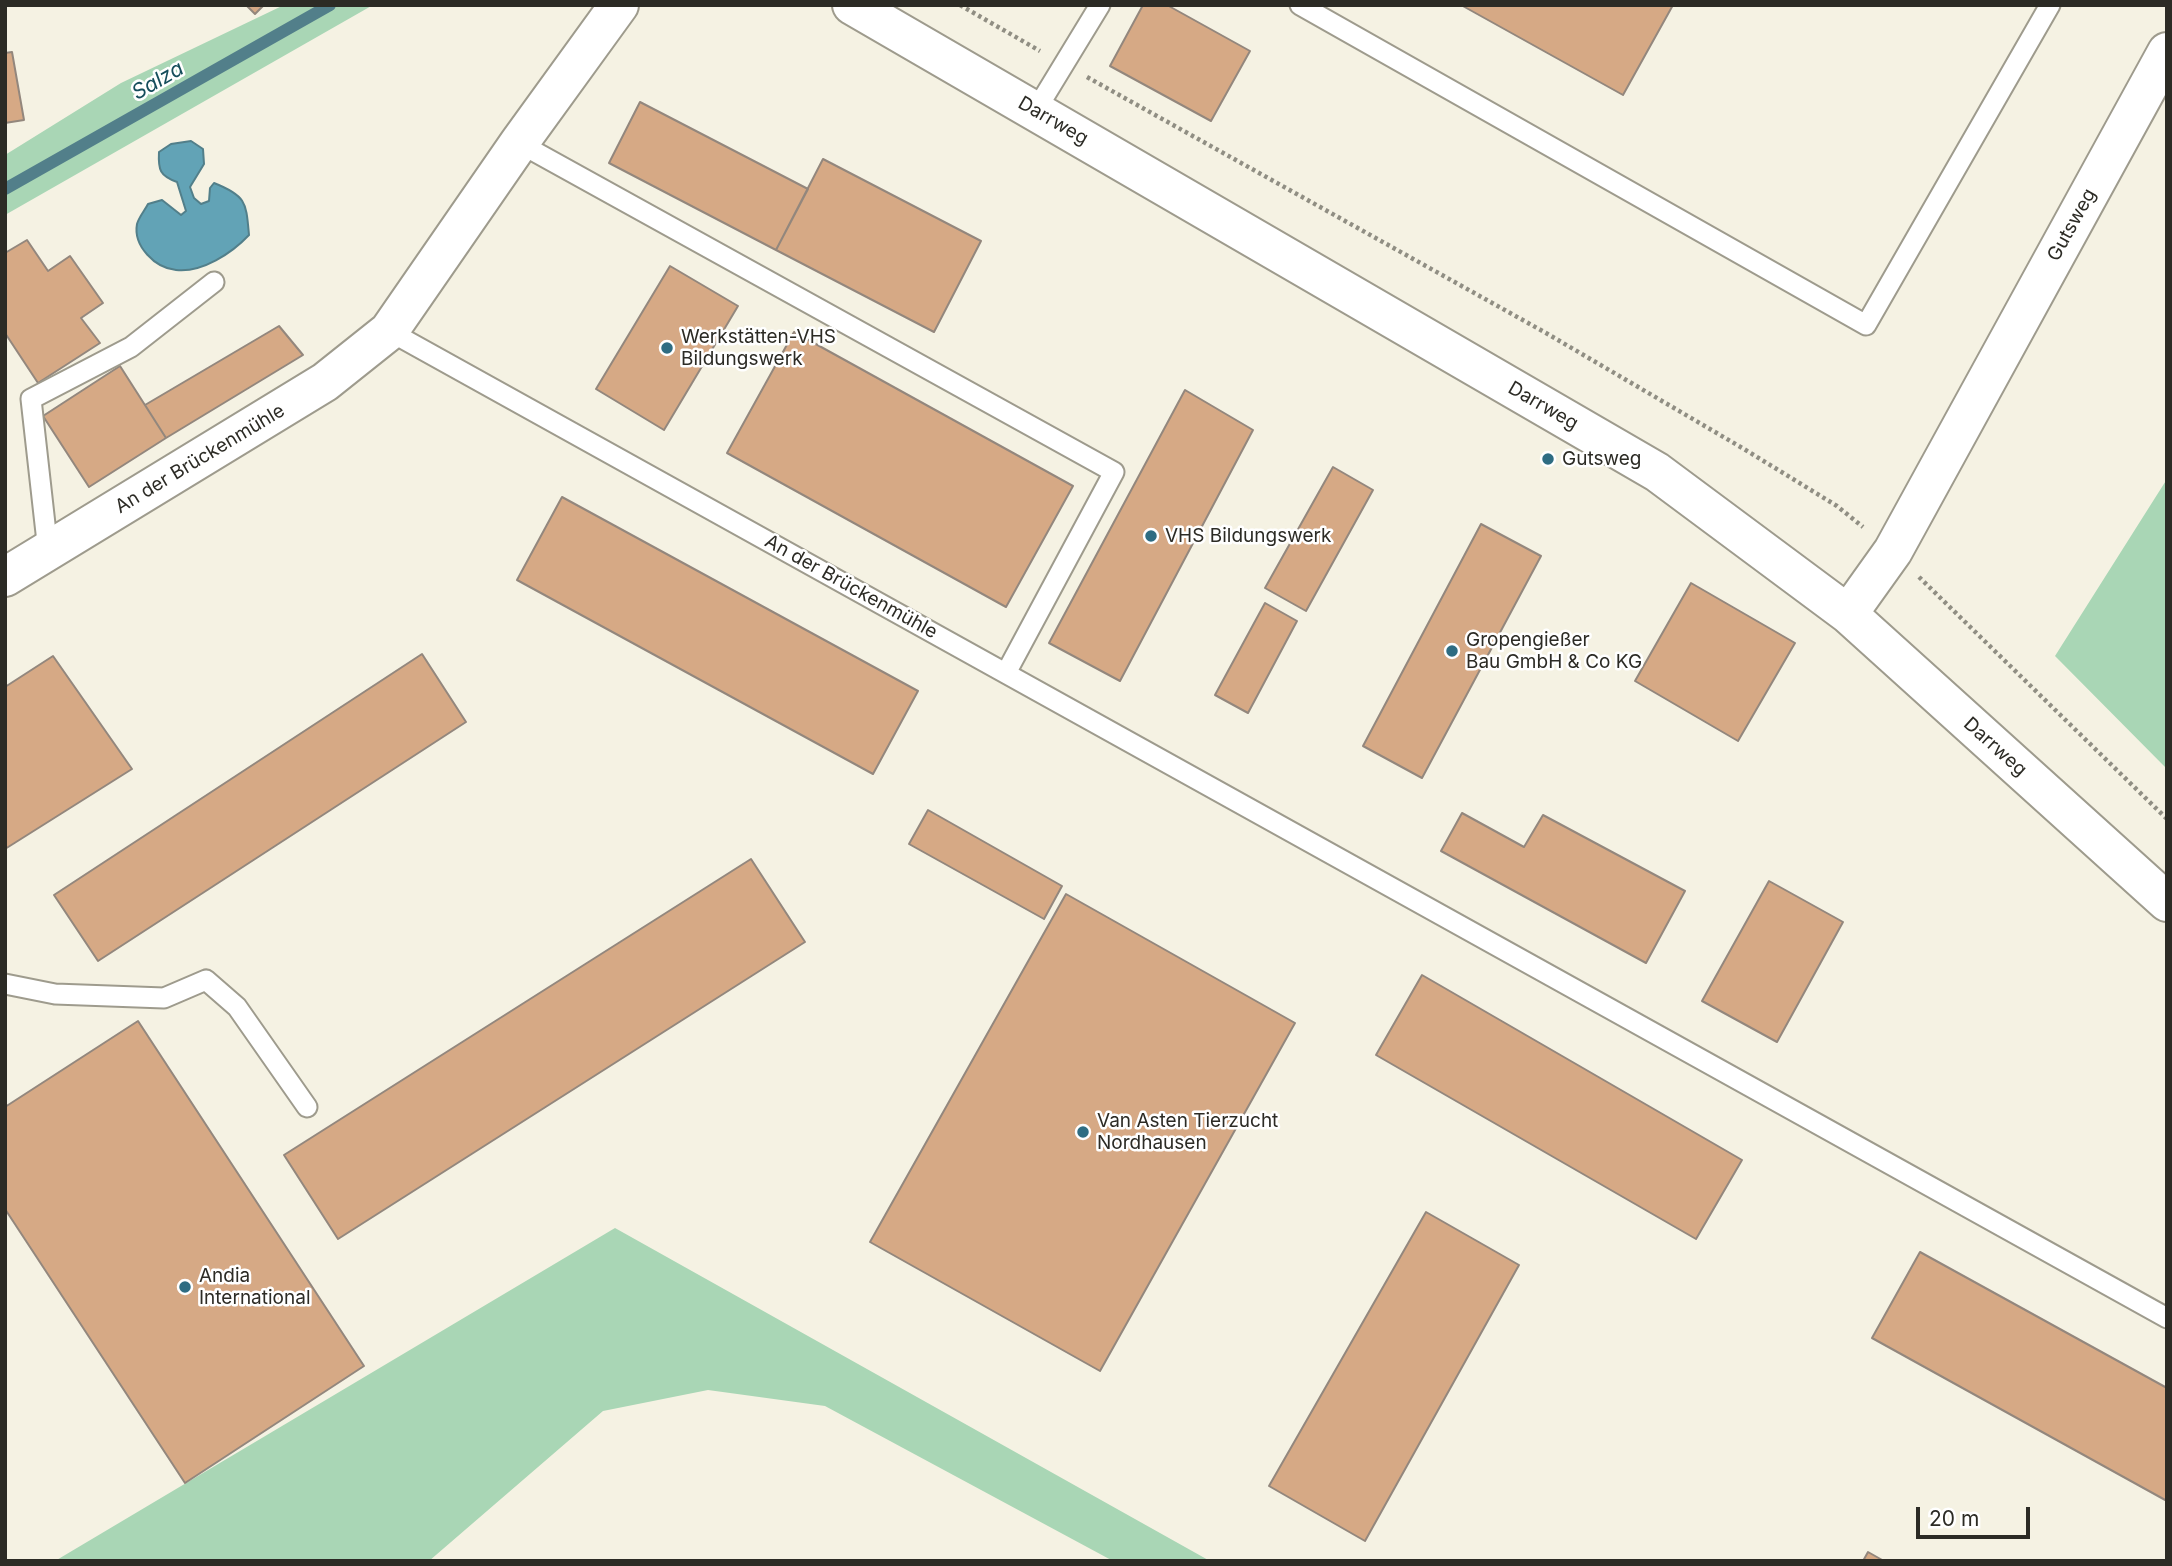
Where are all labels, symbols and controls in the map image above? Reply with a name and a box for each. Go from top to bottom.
water label: Salza [128,56,188,106]
street label: Darrweg [1014,92,1092,150]
street label: Gutsweg [2043,185,2101,265]
place label: Werkstätten-VHS Bildungswerk [681,326,836,370]
marker: Werkstätten-VHS Bildungswerk [659,340,675,356]
street label: Darrweg [1504,377,1582,435]
street label: An der Brückenmühle [111,399,289,519]
place label: Gutsweg [1562,448,1641,470]
marker: Gutsweg [1540,451,1556,467]
place label: VHS Bildungswerk [1165,525,1331,547]
marker: VHS Bildungswerk [1143,528,1159,544]
street label: An der Brückenmühle [761,530,941,644]
place label: Gropengießer Bau GmbH & Co KG [1466,629,1642,673]
marker: Gropengießer Bau GmbH & Co KG [1444,643,1460,659]
street label: Darrweg [1959,713,2031,781]
place label: Van Asten Tierzucht Nordhausen [1097,1110,1278,1154]
marker: Van Asten Tierzucht Nordhausen [1075,1124,1091,1140]
place label: Andia International [199,1265,310,1309]
marker: Andia International [177,1279,193,1295]
scale bar [1920,1492,2034,1536]
text: 20 m [1929,1506,1979,1531]

